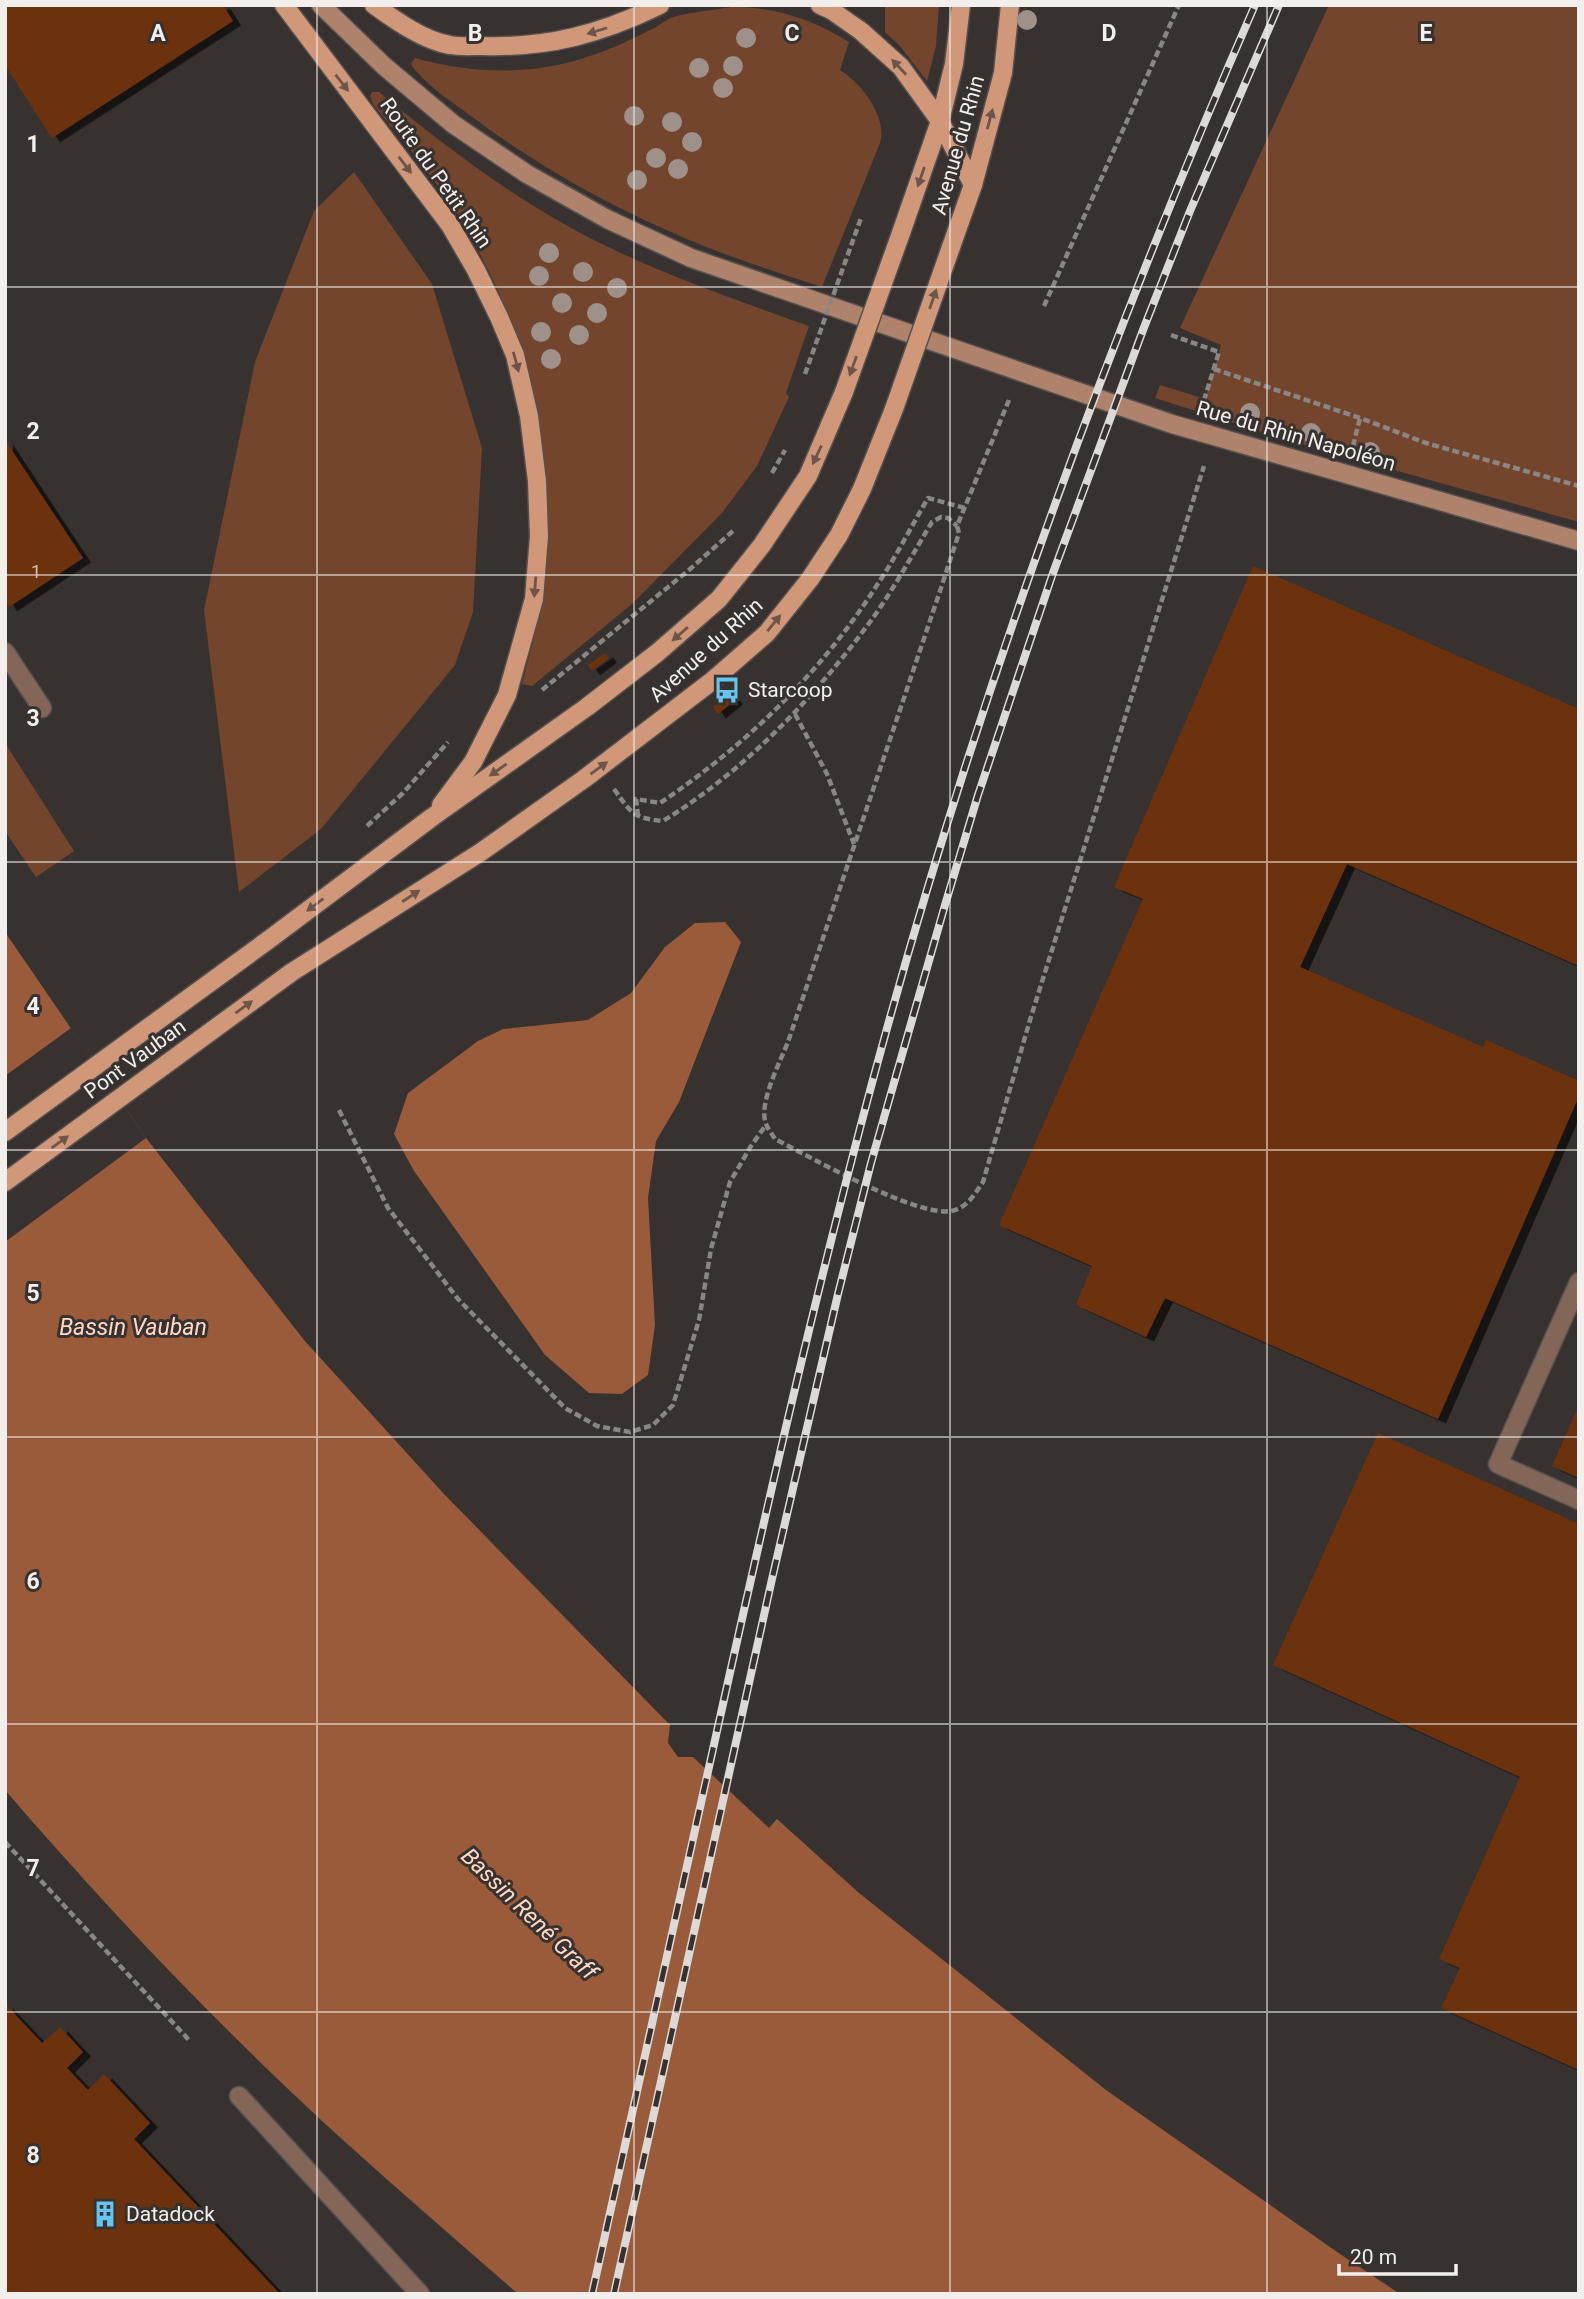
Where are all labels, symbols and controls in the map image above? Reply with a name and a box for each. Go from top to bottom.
text: A [150,20,166,47]
text: B [468,20,482,47]
text: C [784,20,800,47]
text: D [1102,20,1116,47]
text: E [1420,20,1433,47]
one-way arrow [586,26,607,36]
one-way arrow [891,58,907,76]
street label: Avenue du Rhin [927,73,989,217]
one-way arrow [335,74,349,92]
street label: Route du Petit Rhin [375,93,497,253]
one-way arrow [986,108,996,129]
text: 1 [26,131,40,158]
one-way arrow [397,156,411,174]
one-way arrow [915,167,926,188]
one-way arrow [928,288,939,309]
one-way arrow [511,351,522,373]
one-way arrow [847,356,858,377]
street label: Rue du Rhin Napoléon [1194,396,1398,476]
text: 2 [26,418,40,445]
one-way arrow [812,444,823,465]
house number: 1 [31,561,41,582]
one-way arrow [529,576,540,598]
street label: Avenue du Rhin [645,593,767,707]
one-way arrow [766,615,781,632]
one-way arrow [672,625,689,641]
bus stop icon: Starcoop [712,675,742,705]
place label: Starcoop [748,678,832,702]
text: 3 [26,705,40,732]
one-way arrow [590,761,608,775]
one-way arrow [489,763,507,777]
one-way arrow [402,890,421,903]
one-way arrow [306,898,324,912]
text: 4 [26,993,40,1020]
one-way arrow [235,1001,253,1015]
street label: Pont Vauban [80,1014,190,1104]
one-way arrow [51,1135,69,1149]
text: 5 [26,1280,40,1307]
water label: Bassin Vauban [59,1314,207,1341]
text: 6 [26,1568,40,1595]
water label: Bassin René Graff [456,1843,604,1987]
text: 7 [26,1855,40,1882]
text: 8 [26,2142,40,2169]
building icon: Datadock [90,2199,120,2229]
place label: Datadock [126,2202,215,2226]
scale bar [1339,2232,1456,2276]
text: 20 m [1350,2245,1397,2269]

